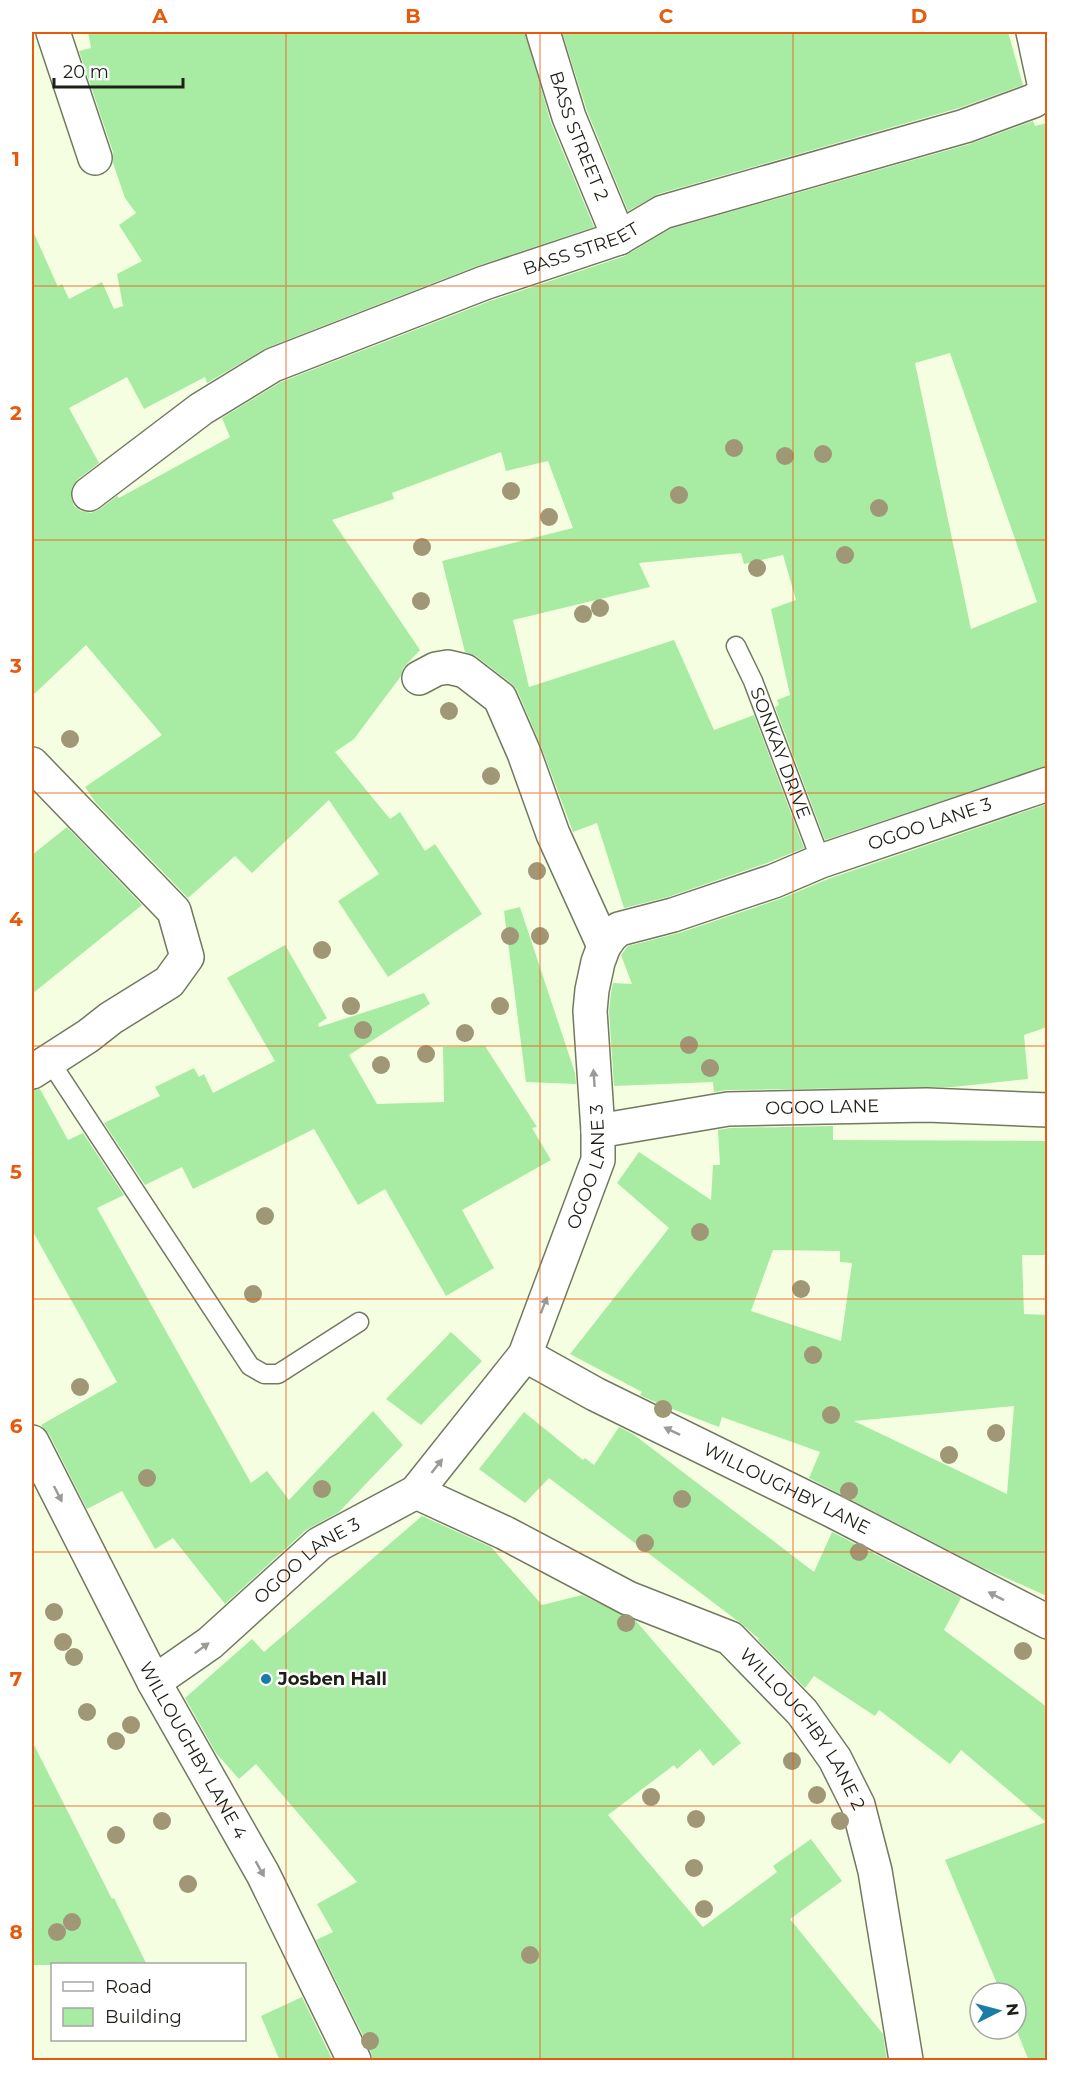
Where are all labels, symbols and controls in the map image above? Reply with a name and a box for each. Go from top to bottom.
text: A [151,4,168,28]
text: B [405,4,421,28]
text: C [659,4,674,28]
text: D [911,4,927,28]
scale bar [54,51,183,89]
text: 20 m [63,61,109,83]
street label: BASS STREET 2 [545,69,613,204]
text: 1 [12,147,20,171]
street label: BASS STREET [520,217,644,280]
text: 2 [10,401,22,425]
text: 3 [9,654,22,678]
street label: SONKAY DRIVE [745,684,815,822]
street label: OGOO LANE 3 [865,793,994,855]
text: 4 [9,907,23,931]
one-way arrow [590,1069,599,1088]
street label: OGOO LANE [765,1095,879,1119]
street label: OGOO LANE 3 [562,1104,609,1233]
text: 5 [10,1160,22,1184]
one-way arrow [539,1296,549,1314]
text: 6 [10,1414,23,1438]
one-way arrow [663,1427,680,1436]
street label: WILLOUGHBY LANE [700,1438,874,1539]
one-way arrow [430,1458,443,1474]
one-way arrow [53,1486,63,1503]
street label: OGOO LANE 3 [249,1513,364,1609]
one-way arrow [987,1591,1004,1600]
one-way arrow [193,1642,209,1654]
street label: WILLOUGHBY LANE 2 [735,1643,870,1814]
street label: WILLOUGHBY LANE 4 [135,1658,252,1843]
text: 7 [10,1667,22,1691]
place label: Josben Hall [277,1668,387,1690]
marker: Josben Hall [259,1672,273,1686]
one-way arrow [255,1861,265,1878]
text: 8 [9,1920,23,1944]
legend [51,1963,246,2041]
text: Road [105,1976,152,1998]
north arrow [968,1981,1028,2041]
text: N [1002,2002,1023,2017]
text: Building [105,2006,182,2028]

